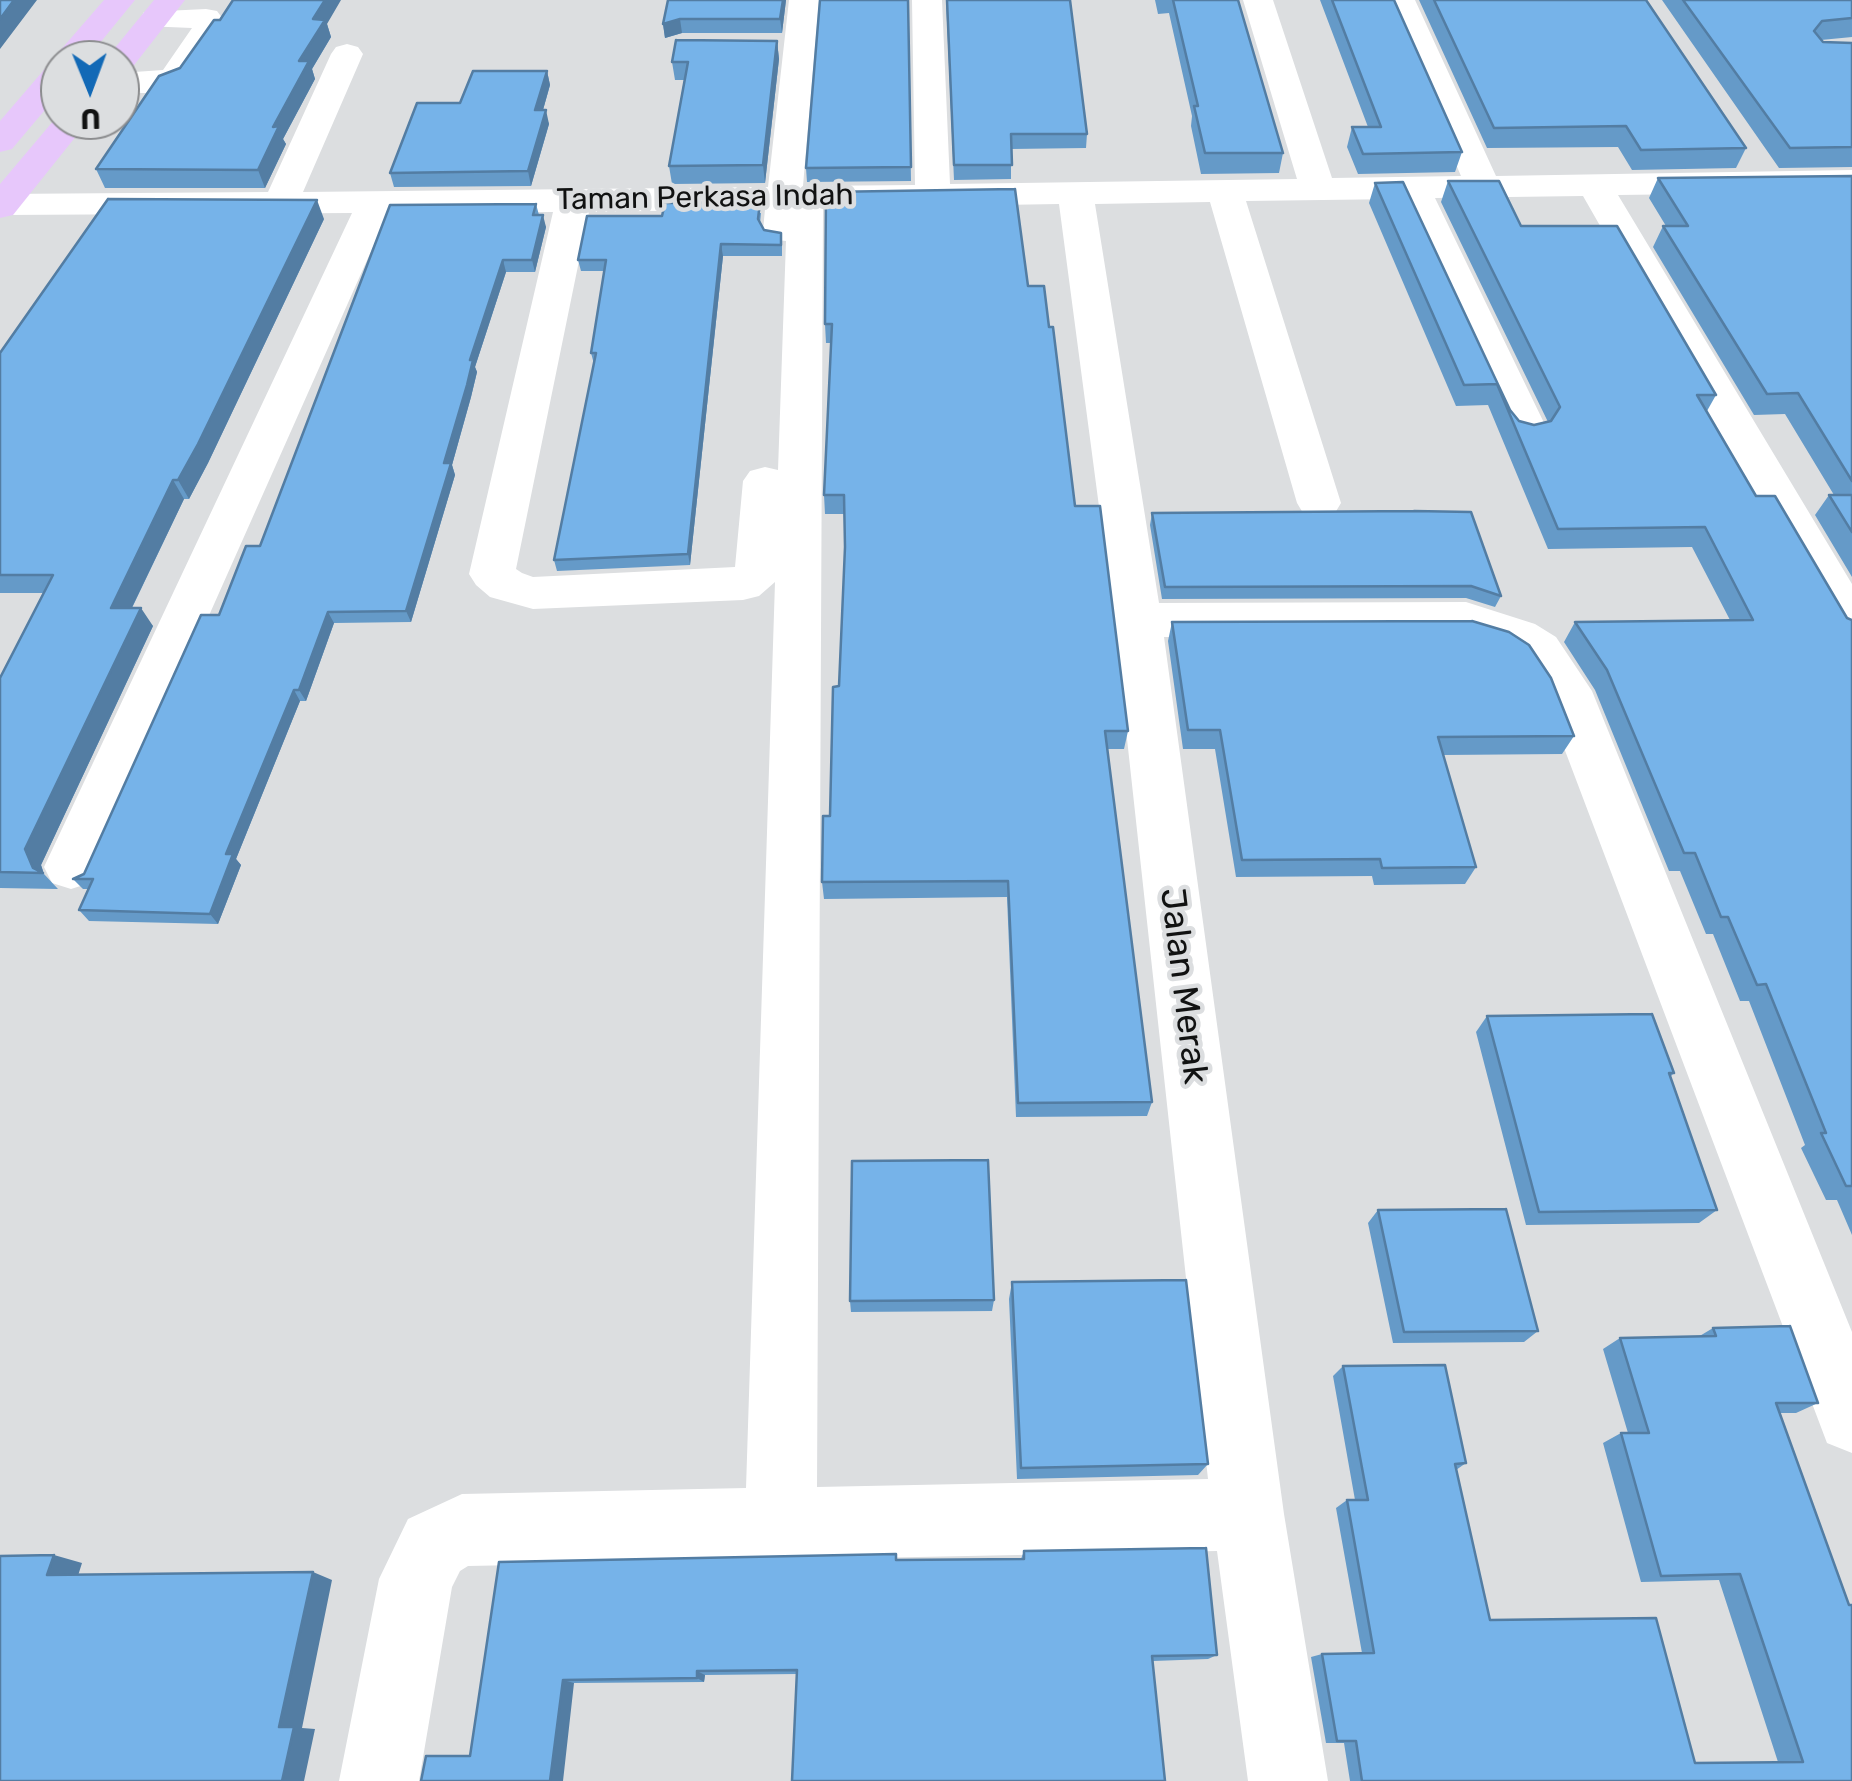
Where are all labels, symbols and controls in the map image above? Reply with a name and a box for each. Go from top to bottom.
north arrow [40,40,140,140]
text: U [80,102,101,135]
street label: Taman Perkasa Indah [556,177,854,219]
street label: Jalan Merak [1150,886,1216,1086]

